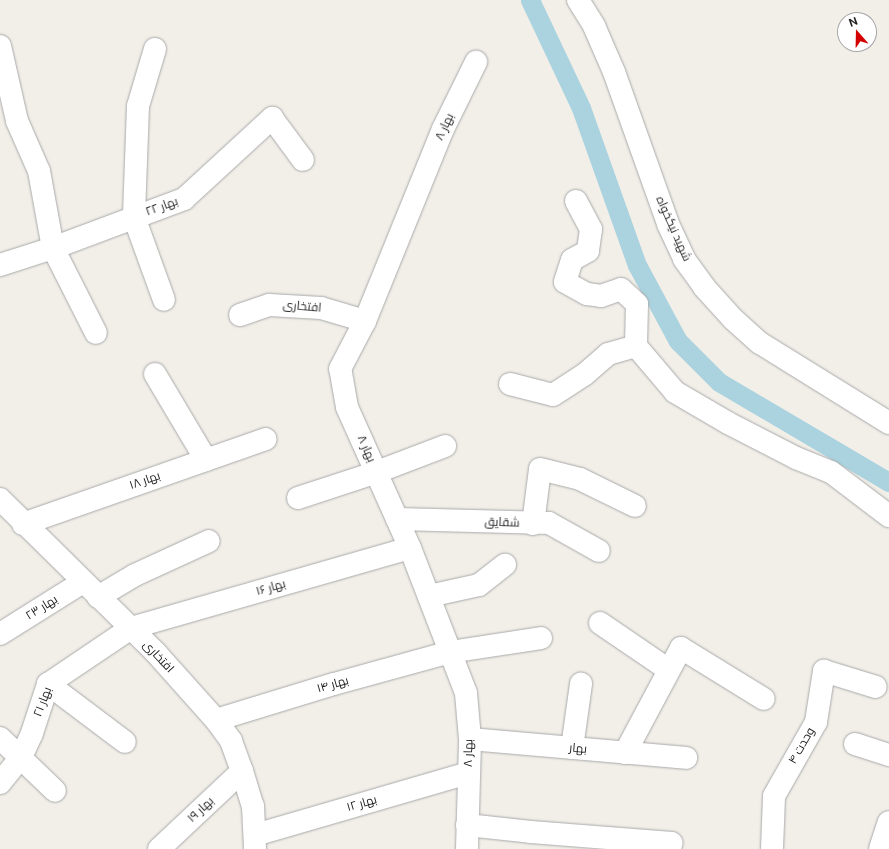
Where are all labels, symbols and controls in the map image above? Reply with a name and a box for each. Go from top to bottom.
north arrow [837,12,877,52]
text: N [847,15,859,29]
street label: بهار ۸ [433,111,457,143]
street label: شهید نیکخواه [652,194,694,264]
street label: بهار ۲۲ [144,195,180,219]
street label: افتخاری [282,298,322,316]
street label: بهار ۸ [354,433,378,465]
street label: بهار ۱۸ [128,469,162,493]
street label: شقایق [484,515,520,531]
street label: بهار ۱۶ [255,577,287,599]
street label: بهار ۲۳ [23,593,61,623]
street label: افتخاری [140,638,176,676]
street label: بهار ۱۴ [315,674,351,696]
street label: بهار ۲۱ [31,685,55,719]
street label: وحدت ۴ [786,725,818,767]
street label: بهار ۸ [462,739,476,767]
street label: بهار [568,741,588,757]
street label: بهار ۱۲ [345,793,379,815]
street label: بهار ۱۹ [185,794,217,826]

